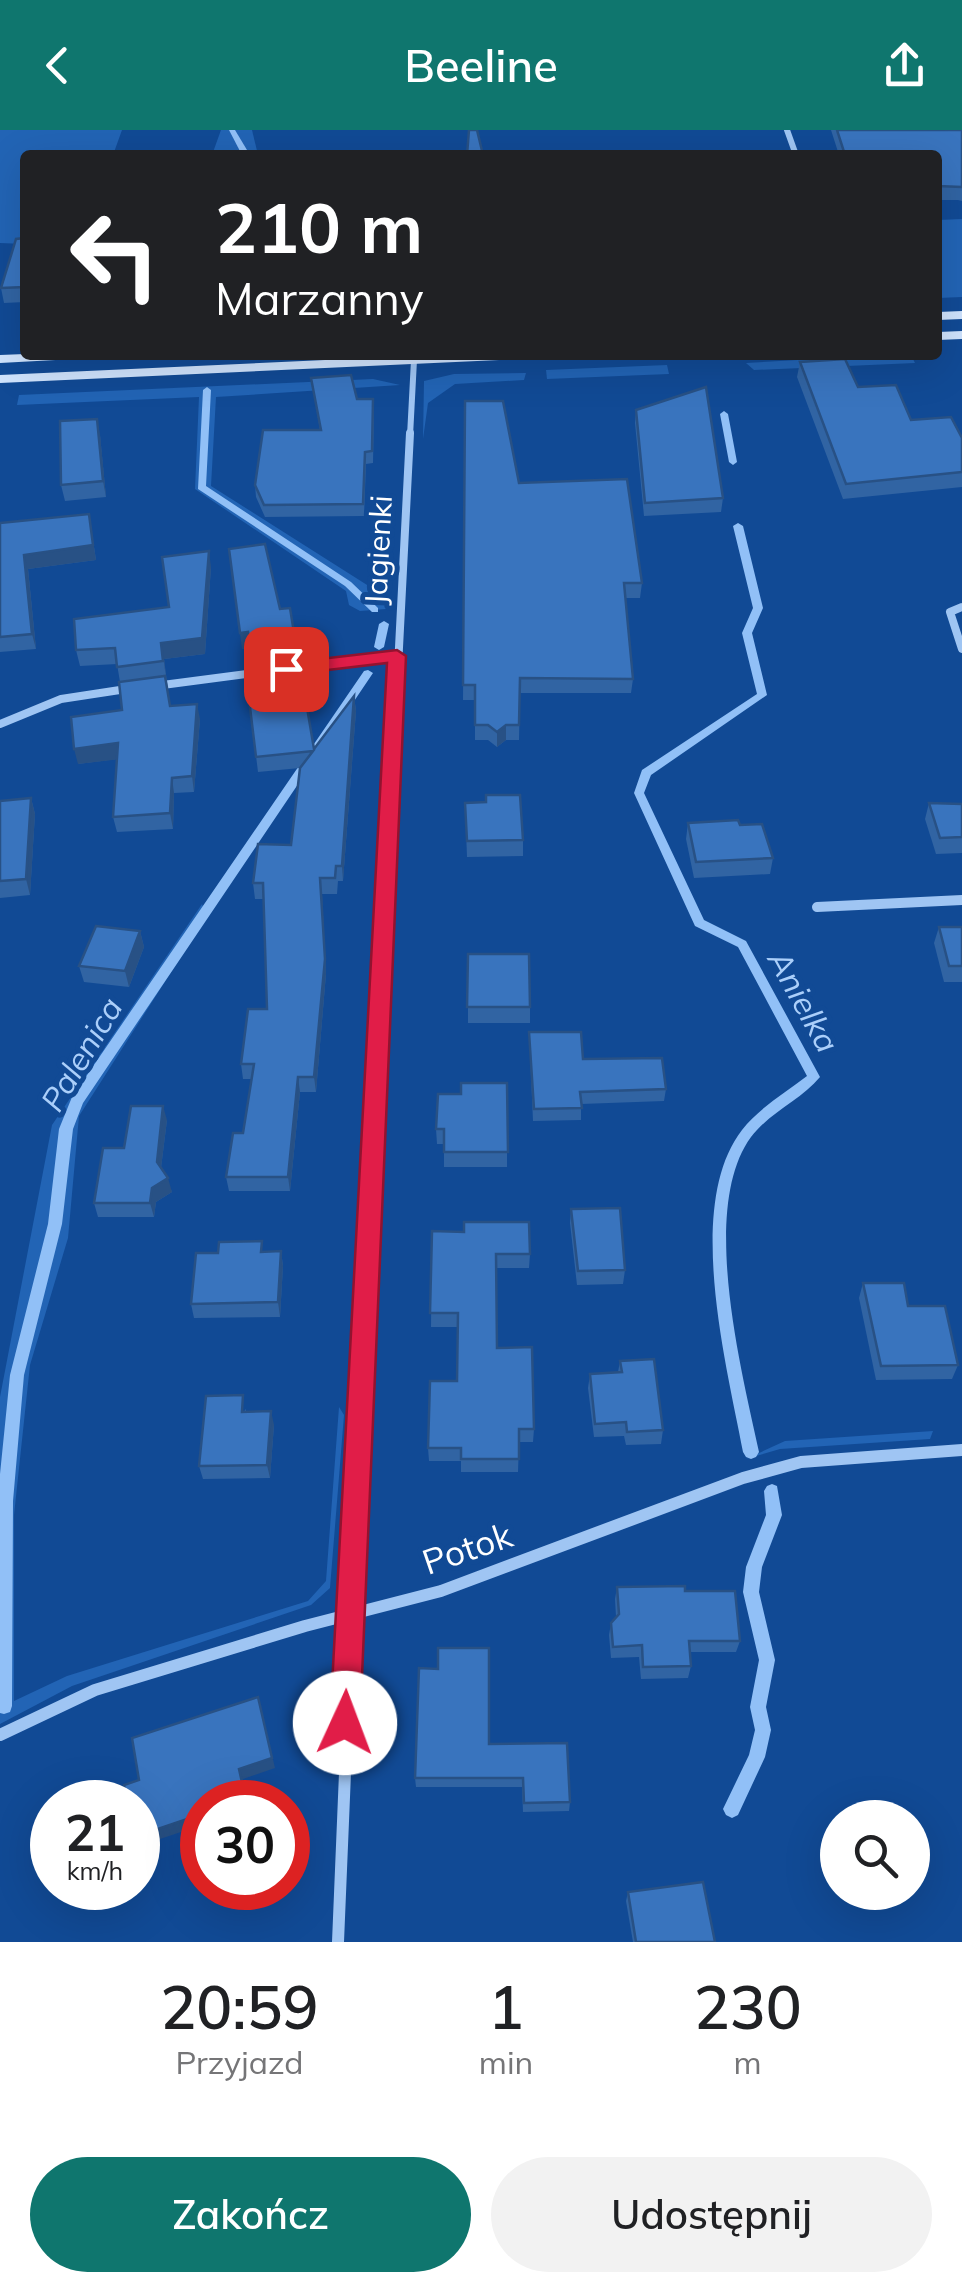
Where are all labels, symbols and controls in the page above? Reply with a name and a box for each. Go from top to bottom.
text: Beeline [404,37,558,93]
icon: back [30,38,85,93]
icon: share [877,38,932,93]
text: 210 m [215,183,423,271]
icon: left [50,190,180,320]
text: Marzanny [215,270,424,326]
street label: Jagienki [356,494,400,606]
pin [244,627,329,712]
icon: arrive [259,642,314,697]
water label: Anielka [759,942,848,1059]
water label: Palenica [32,990,130,1118]
street label: Potok [416,1512,519,1584]
position arrow [293,1671,397,1775]
speed limit sign: 30 [180,1780,310,1910]
map controls [820,1800,930,1910]
button: search [820,1800,930,1910]
text: 21 [65,1801,125,1864]
text: km/h [67,1855,123,1886]
text: 20:59 [160,1969,319,2044]
text: 1 [488,1969,524,2044]
text: 230 [694,1969,802,2044]
text: Przyjazd [175,2042,303,2082]
text: min [479,2042,533,2082]
text: m [734,2042,762,2082]
button: Zakończ [30,2157,471,2272]
button: Udostępnij [491,2157,932,2272]

